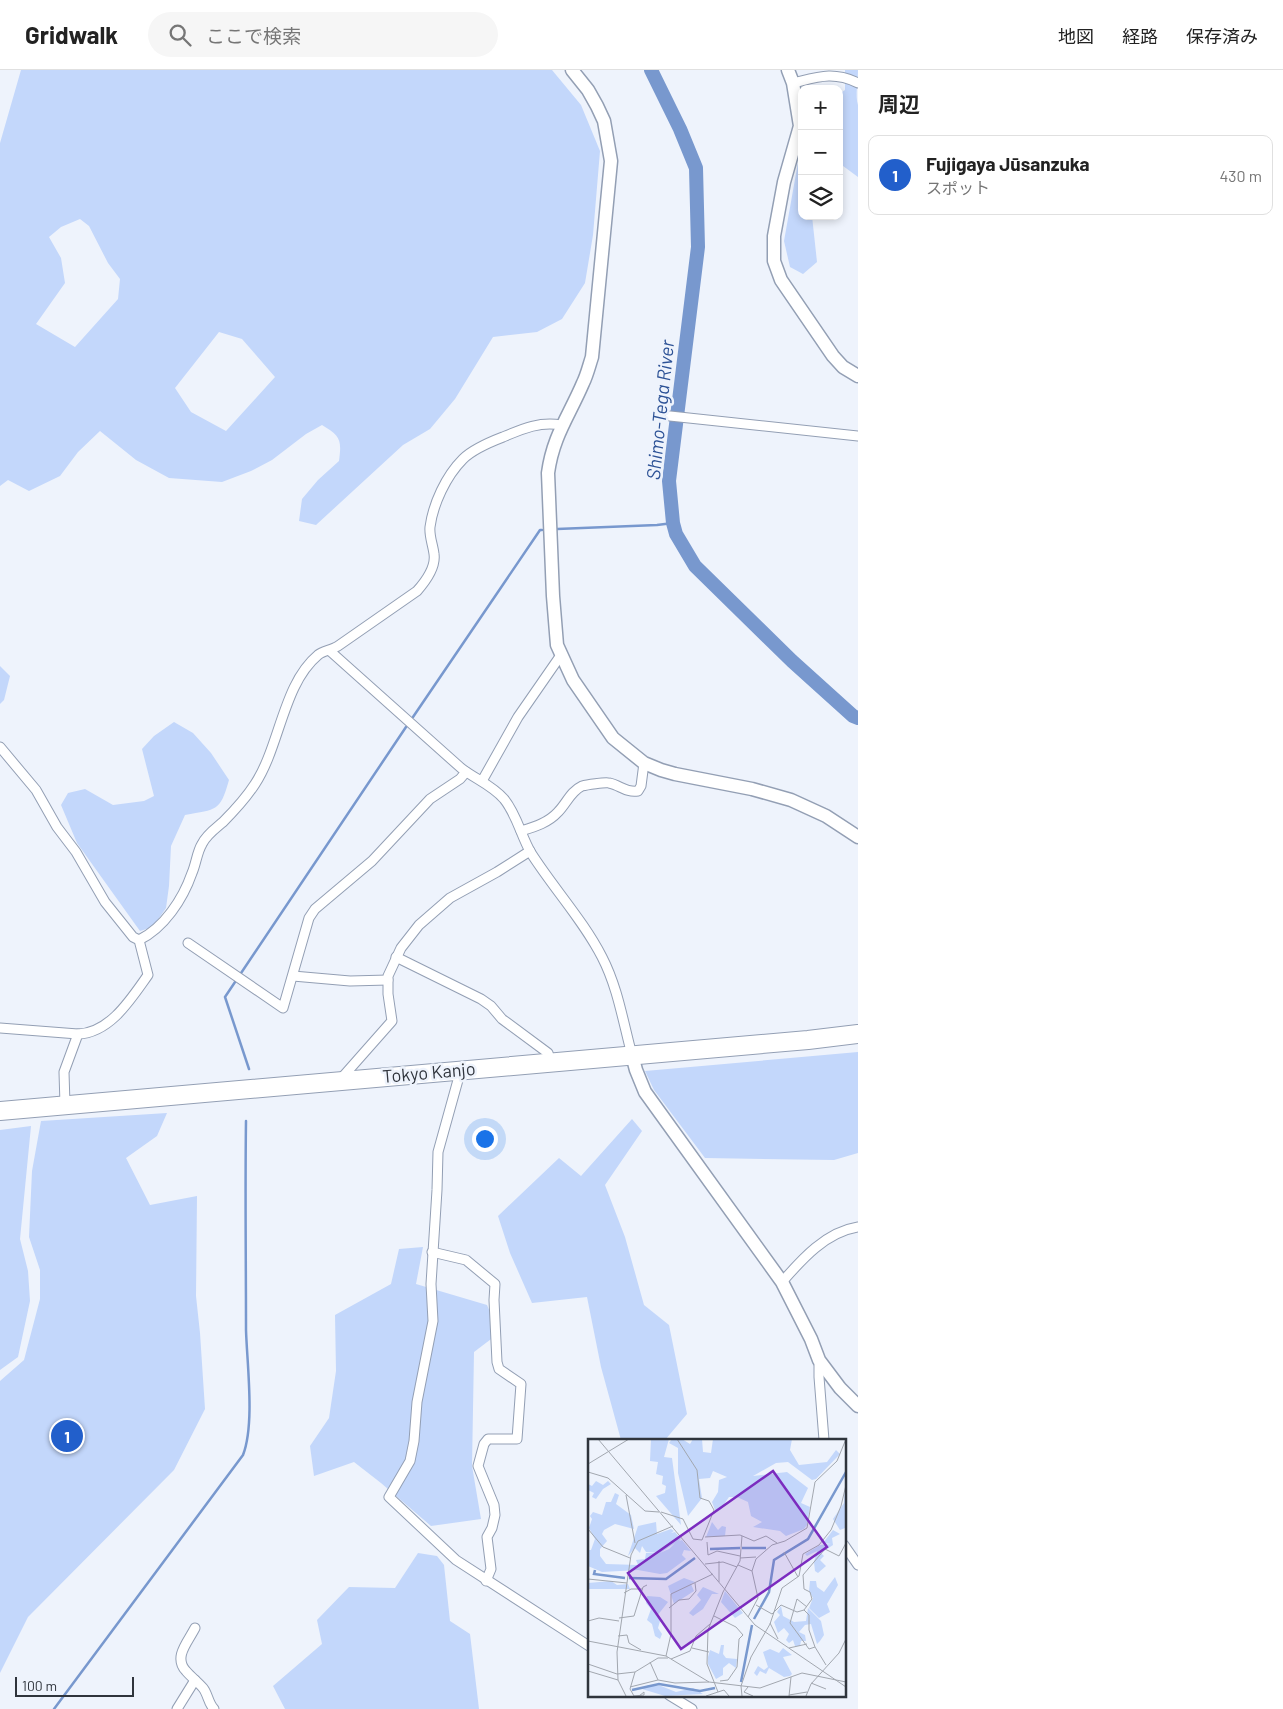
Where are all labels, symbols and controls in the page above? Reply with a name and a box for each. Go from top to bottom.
search box [148,12,498,57]
text: Gridwalk [25,20,118,49]
icon: search [166,21,194,49]
text: ここで検索 [206,24,301,47]
text: 地図 [1058,25,1094,47]
text: 経路 [1122,25,1158,47]
text: 保存済み [1186,25,1258,47]
map controls [798,85,843,220]
button: + [798,85,843,130]
text: 周辺 [878,91,920,116]
button: − [798,130,843,175]
text: Fujigaya Jūsanzuka [926,152,1089,175]
text: 1 [892,166,898,185]
text: 430 m [1219,166,1262,185]
button: layers [798,175,843,220]
text: スポット [926,178,990,197]
water label: Shimo-Tega River [641,338,678,481]
street label: Tokyo Kanjo [381,1057,476,1087]
your location [472,1126,498,1152]
pin: 1 [51,1417,83,1455]
inset map [588,1439,846,1696]
scale bar [15,1674,134,1697]
text: 100 m [22,1677,57,1694]

